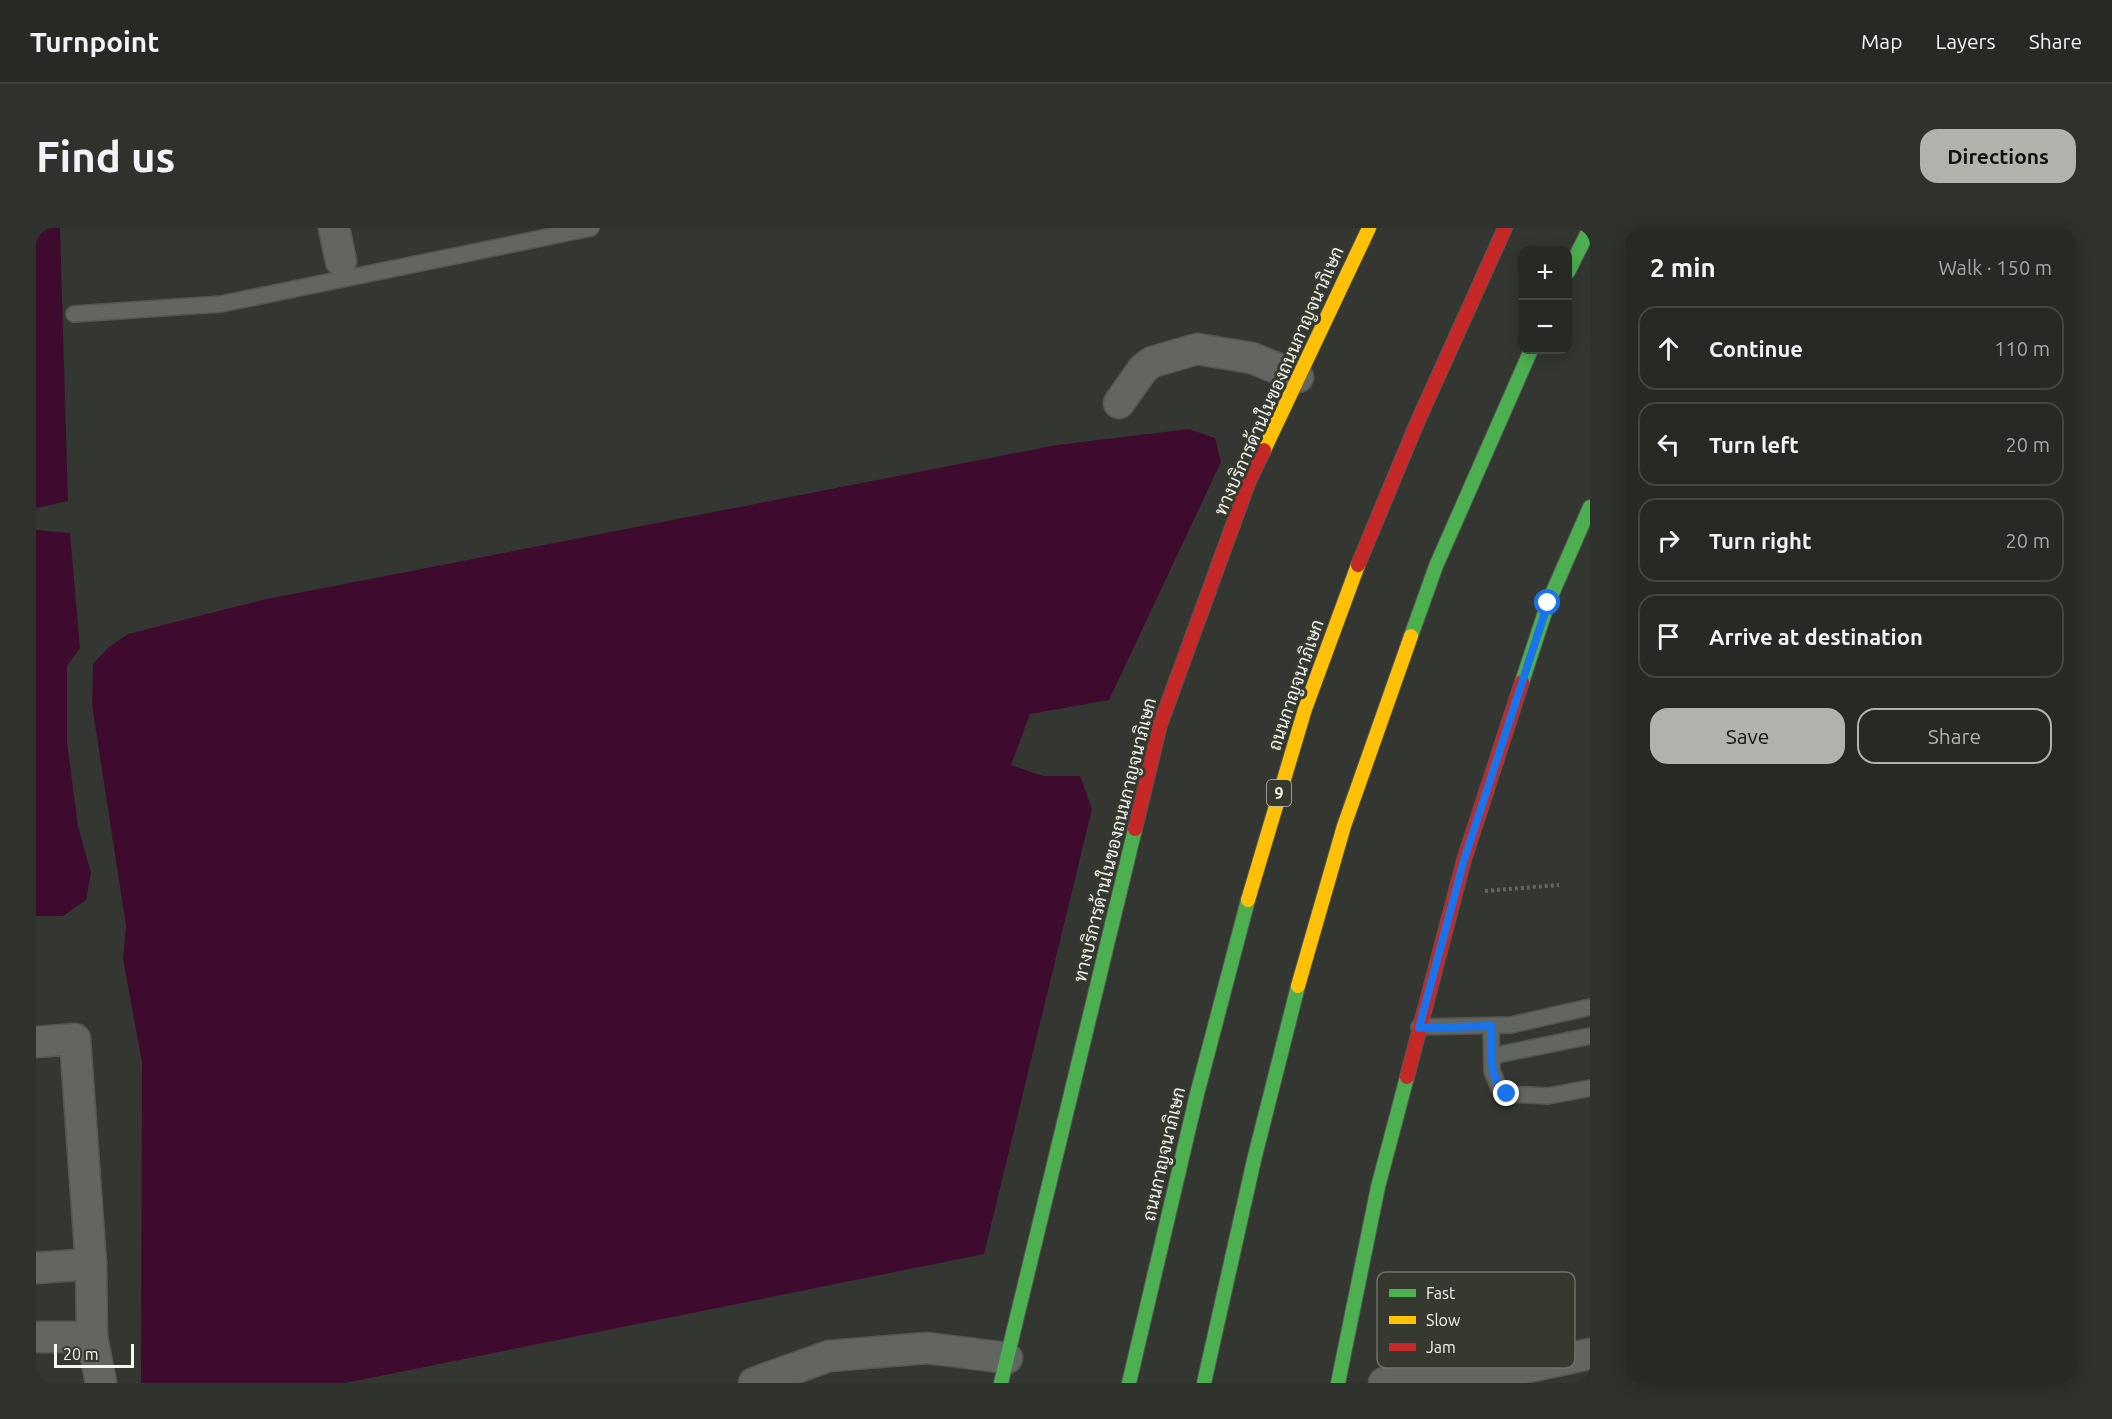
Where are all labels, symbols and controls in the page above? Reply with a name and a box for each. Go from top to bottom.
text: Turnpoint [30,26,159,57]
text: Map [1861,29,1902,53]
text: Layers [1935,29,1996,53]
text: Share [2029,29,2082,53]
button: Directions [1920,129,2076,183]
text: Find us [36,133,175,180]
street label: ทางบริการด้านในของถนนกาญจนาภิเษก [1208,242,1348,519]
map controls [1518,246,1572,354]
button: + [1518,246,1572,300]
text: 2 min [1650,253,1716,282]
text: Walk · 150 m [1939,256,2052,279]
button: − [1518,300,1572,354]
icon: ahead [1652,332,1685,365]
text: Continue [1709,336,1803,361]
text: 110 m [1994,337,2050,360]
icon: left [1652,428,1685,461]
text: Turn left [1709,432,1799,457]
text: 20 m [2006,433,2050,456]
icon: right [1652,524,1685,557]
text: Turn right [1709,528,1811,553]
text: 20 m [2006,529,2050,552]
route start [1534,589,1560,615]
street label: ถนนกาญจนาภิเษก [1263,617,1329,753]
icon: arrive [1652,620,1685,653]
text: Arrive at destination [1709,624,1923,649]
street label: ทางบริการด้านในของถนนกาญจนาภิเษก [1067,695,1161,984]
button: Save [1650,708,1845,764]
button: Share [1857,708,2052,764]
road number: 9 [1267,780,1291,806]
route end [1493,1080,1519,1106]
street label: ถนนกาญจนาภิเษก [1138,1085,1190,1223]
legend [1377,1272,1575,1368]
text: Fast [1426,1284,1456,1302]
text: Slow [1426,1311,1461,1329]
text: Jam [1426,1338,1456,1356]
scale bar [54,1341,134,1368]
text: 20 m [63,1345,99,1363]

